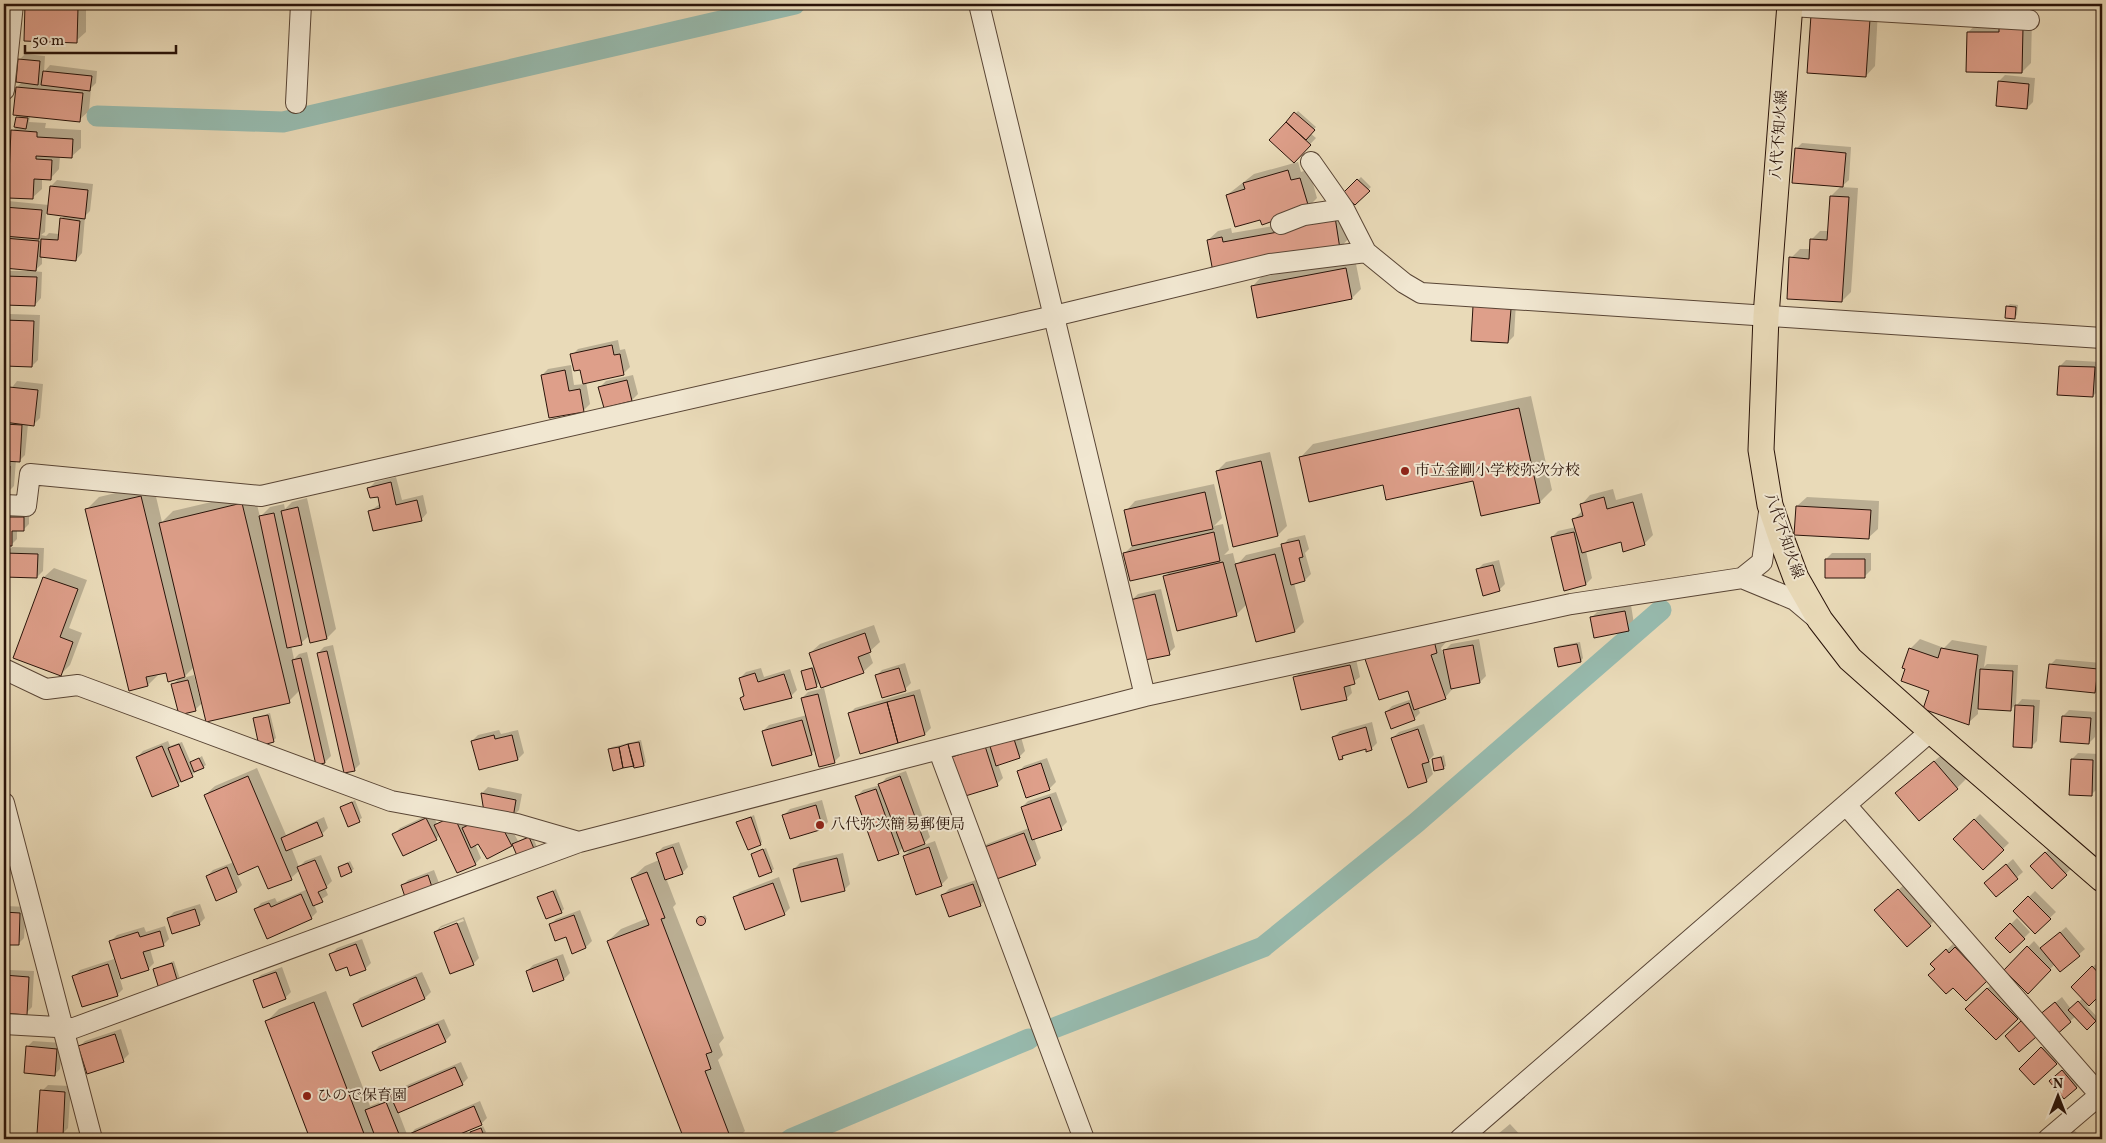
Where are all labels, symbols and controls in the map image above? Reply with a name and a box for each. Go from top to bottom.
scale bar [25,22,176,54]
text: 50 m [32,31,64,52]
street label: 八代不知火線 [1766,89,1794,181]
place label: 市立金剛小学校弥次分校 [1415,461,1580,482]
marker: 市立金剛小学校弥次分校 [1399,465,1411,477]
street label: 八代不知火線 [1758,490,1808,582]
place label: 八代弥次簡易郵便局 [830,815,965,836]
marker: 八代弥次簡易郵便局 [814,819,826,831]
north arrow [2034,1070,2084,1120]
text: N [2053,1075,2063,1094]
place label: ひので保育園 [317,1086,407,1107]
marker: ひので保育園 [301,1090,313,1102]

